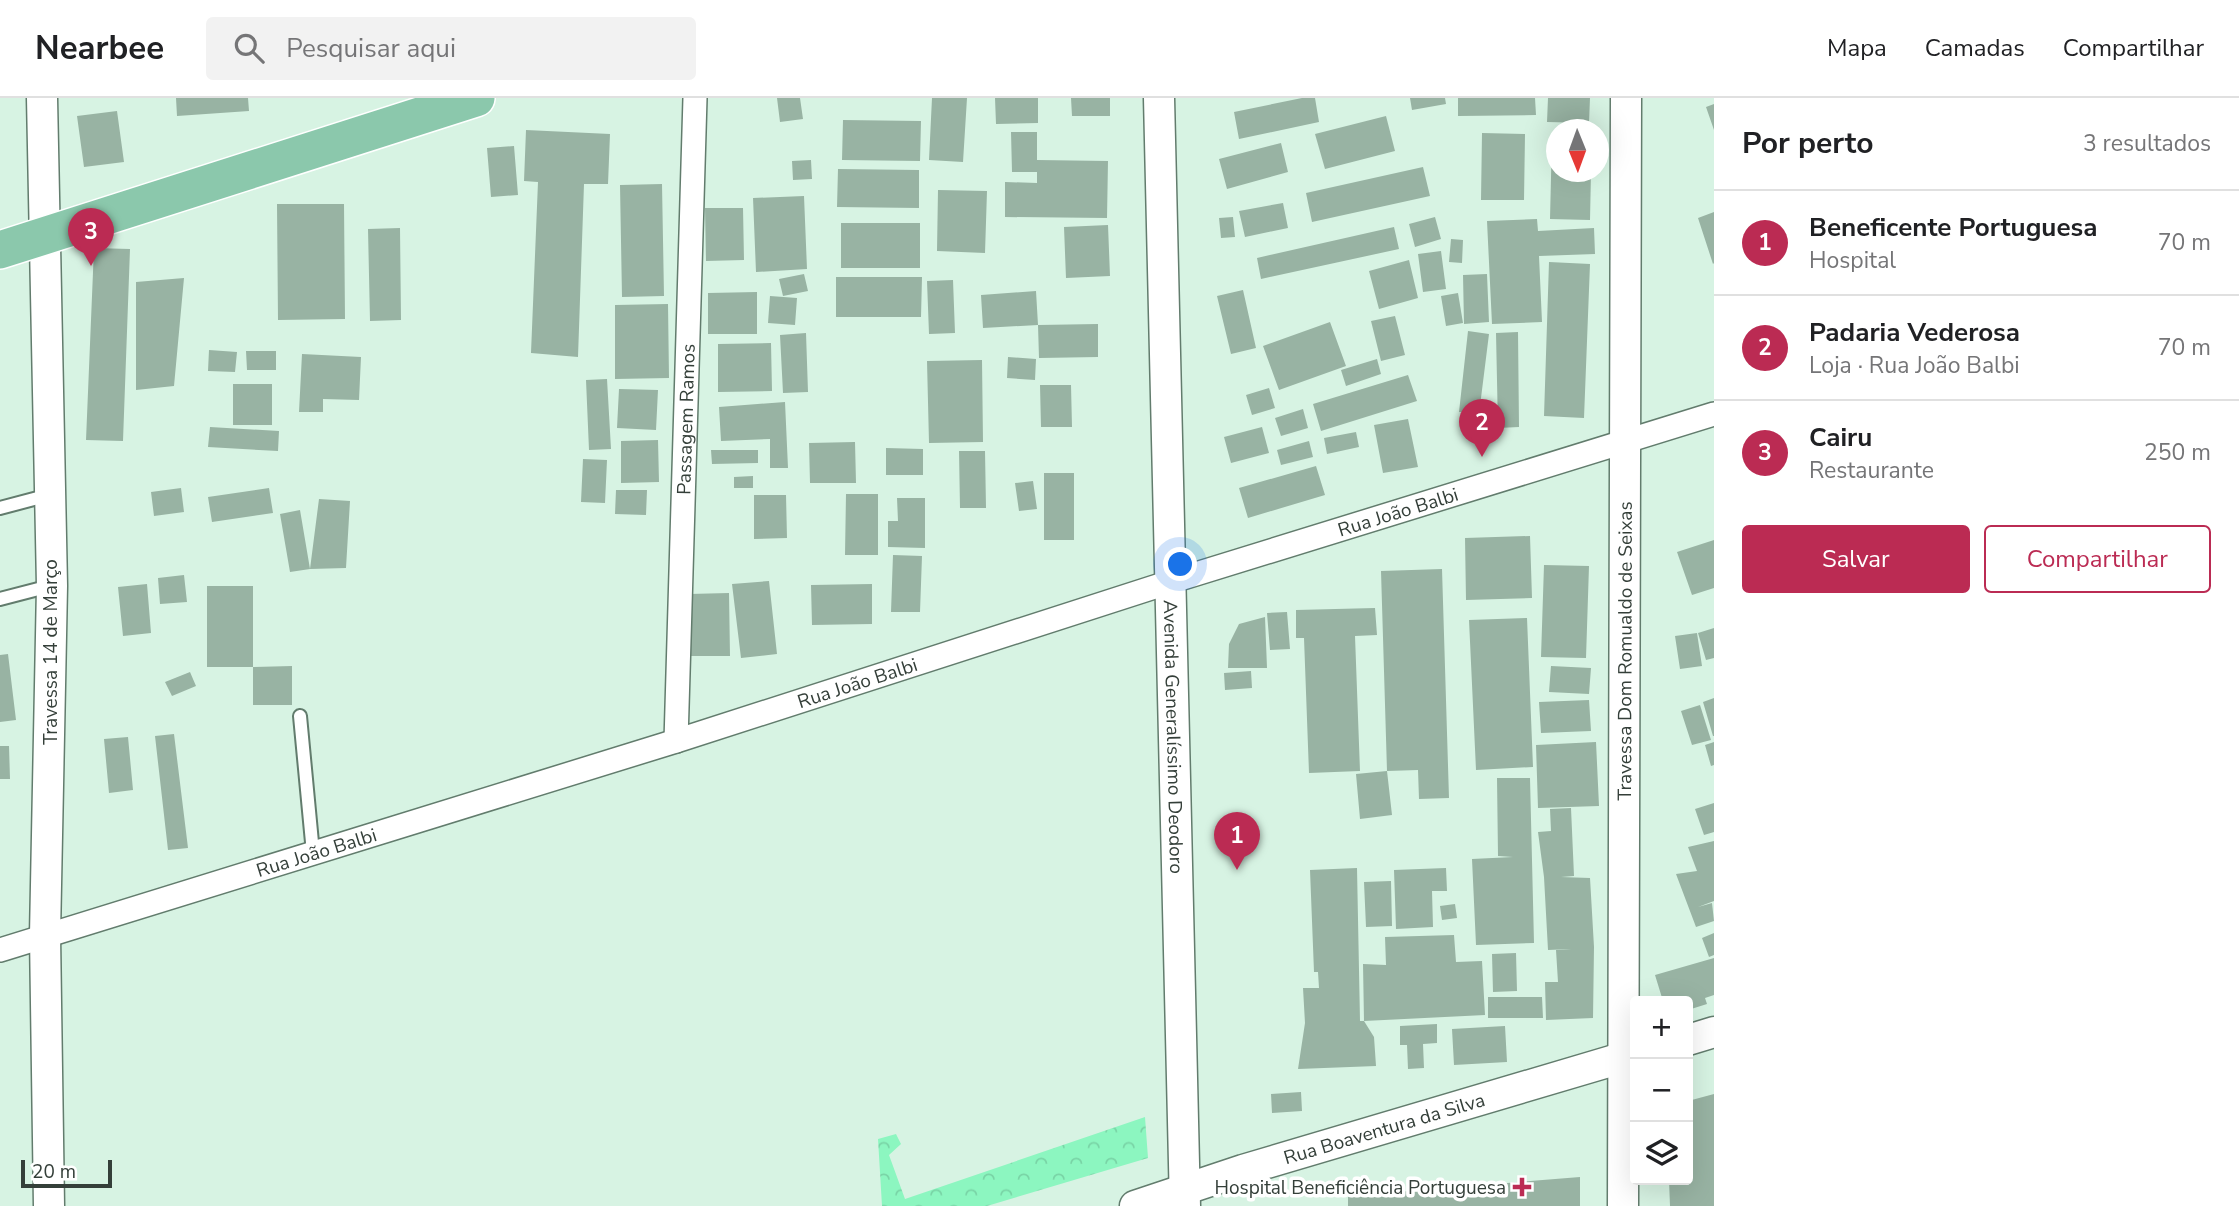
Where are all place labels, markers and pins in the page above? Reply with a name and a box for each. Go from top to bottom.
pin: 3 [68,208,114,266]
pin: 2 [1459,399,1505,457]
pin: 1 [1214,812,1260,870]
place label: Hospital Beneficiência Portuguesa [1215,1175,1506,1201]
marker: Hospital Beneficiência Portuguesa [1512,1177,1532,1197]

